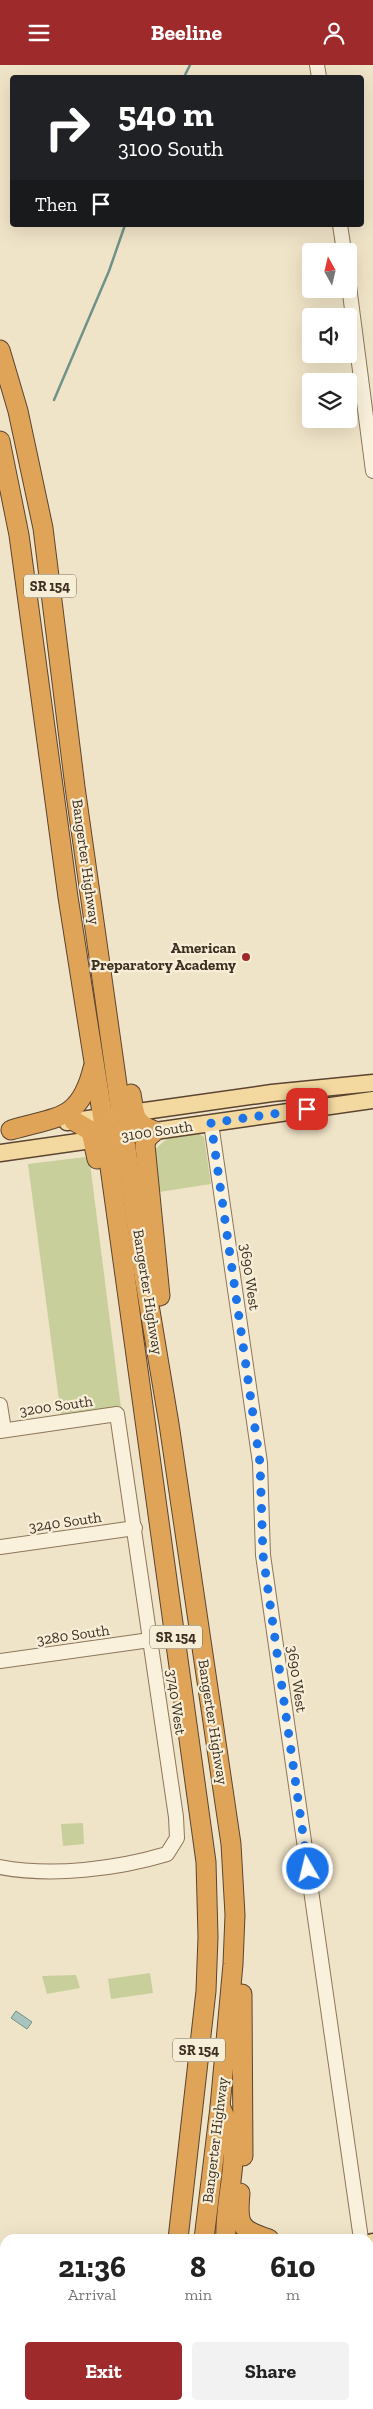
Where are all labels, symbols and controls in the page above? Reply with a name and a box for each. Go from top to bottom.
icon: menu [25,19,53,47]
text: Beeline [151,19,222,46]
icon: person [320,19,348,47]
text: 540 m [118,93,214,135]
icon: right [35,95,100,160]
text: 3100 South [118,135,223,162]
icon: arrive [87,190,115,218]
text: Then [35,193,77,216]
north arrow [302,243,358,297]
map controls [302,243,357,428]
button: sound [302,308,357,363]
button: layers [302,373,357,428]
road number: SR 154 [24,575,76,597]
street label: Bangerter Highway [68,798,104,926]
place label: American Preparatory Academy [91,939,236,974]
marker: American Preparatory Academy [240,951,252,963]
pin [286,1088,328,1130]
icon: arrive [293,1095,321,1123]
street label: 3100 South [120,1117,194,1145]
street label: Bangerter Highway [129,1228,167,1356]
street label: 3690 West [236,1242,264,1312]
street label: 3200 South [18,1392,94,1420]
street label: 3240 South [27,1508,103,1536]
street label: 3280 South [35,1621,111,1649]
road number: SR 154 [150,1625,202,1649]
street label: 3690 West [283,1644,311,1714]
street label: Bangerter Highway [194,1658,232,1786]
street label: 3740 West [162,1668,190,1736]
position arrow [281,1842,333,1894]
road number: SR 154 [173,2039,225,2061]
street label: Bangerter Highway [198,2076,232,2204]
text: 21:36 [58,2249,126,2285]
text: 8 [190,2249,206,2285]
text: 610 [270,2249,316,2285]
text: Arrival [68,2285,116,2304]
text: min [184,2285,212,2304]
text: m [286,2285,300,2304]
button: Exit [25,2342,182,2400]
button: Share [192,2342,349,2400]

